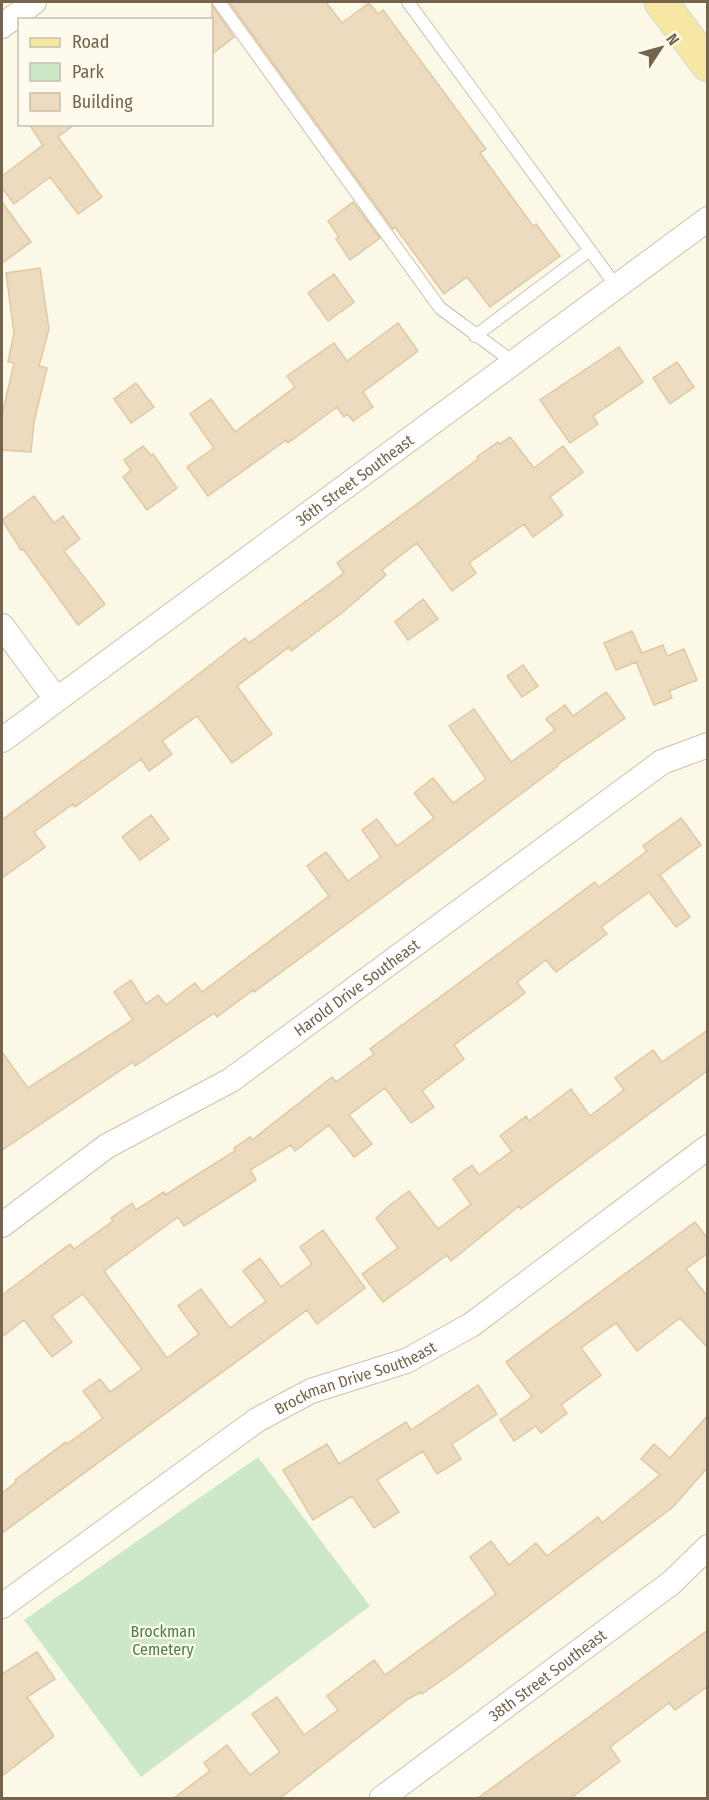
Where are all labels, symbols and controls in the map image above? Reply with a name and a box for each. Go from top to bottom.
legend [18,18,213,126]
north arrow [631,18,691,78]
text: N [662,30,683,49]
text: Road [72,31,109,53]
text: Park [72,61,105,83]
text: Building [72,91,133,113]
street label: 36th Street Southeast [292,430,418,530]
street label: Harold Drive Southeast [290,934,424,1040]
street label: Brockman Drive Southeast [271,1336,440,1418]
park label: Brockman Cemetery [130,1622,196,1659]
street label: 38th Street Southeast [485,1625,610,1725]

